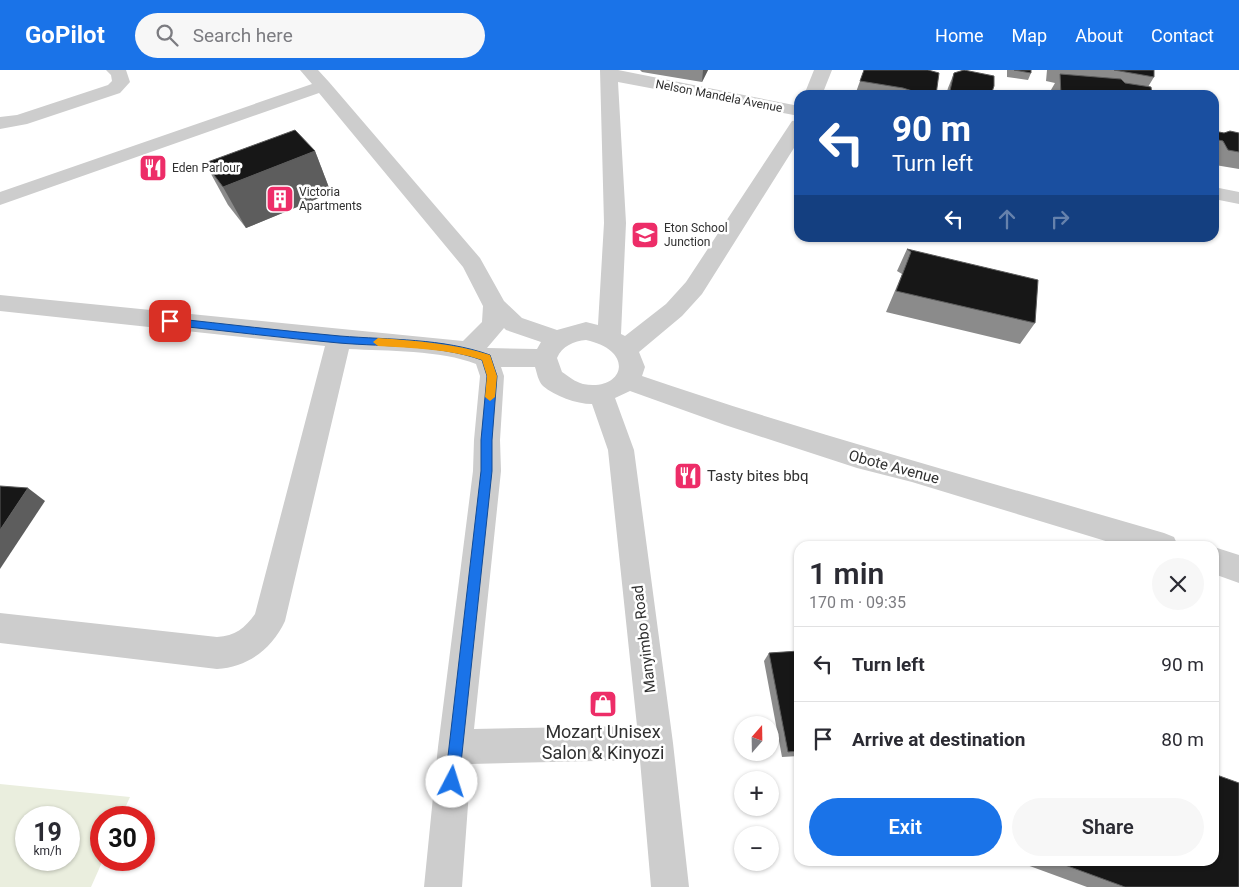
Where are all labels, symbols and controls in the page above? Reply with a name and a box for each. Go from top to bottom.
search box [135,13,485,58]
text: GoPilot [25,21,105,49]
icon: search [153,21,181,49]
text: Search here [193,24,293,47]
text: Home [935,25,984,46]
text: Map [1012,25,1047,46]
text: About [1075,25,1123,46]
text: Contact [1151,25,1214,46]
street label: Nelson Mandela Avenue [654,77,784,115]
text: 90 m [892,109,971,150]
icon: left [809,110,874,175]
text: Turn left [892,151,973,176]
restaurant icon: Eden Parlour [138,153,168,183]
place label: Eden Parlour [172,161,240,175]
building icon: Victoria Apartments [265,184,295,214]
place label: Victoria Apartments [299,185,362,213]
icon: left [940,205,968,233]
icon: ahead [993,205,1021,233]
icon: right [1046,205,1074,233]
school or university icon: Eton School Junction [630,220,660,250]
place label: Eton School Junction [664,221,728,249]
pin [149,300,191,342]
icon: arrive [156,307,184,335]
street label: Obote Avenue [847,446,941,488]
restaurant icon: Tasty bites bbq [673,461,703,491]
place label: Tasty bites bbq [707,467,809,485]
text: 1 min [809,556,884,591]
button: close [1152,558,1204,610]
street label: Manyimbo Road [628,584,660,694]
text: 170 m · 09:35 [809,593,906,612]
icon: left [809,650,837,678]
text: Turn left [852,653,925,676]
text: 90 m [1161,653,1204,676]
shop icon: Mozart Unisex Salon & Kinyozi [588,689,618,719]
north arrow [734,716,779,761]
map controls [734,716,779,871]
place label: Mozart Unisex Salon & Kinyozi [542,721,664,763]
icon: arrive [809,725,837,753]
text: Arrive at destination [852,728,1025,751]
text: 80 m [1161,728,1204,751]
position arrow [425,755,477,807]
button: + [734,771,779,816]
button: Exit [809,798,1002,856]
button: Share [1012,798,1204,856]
speed limit sign: 30 [90,806,155,871]
text: 19 [33,818,62,847]
button: − [734,826,779,871]
text: km/h [33,844,62,858]

